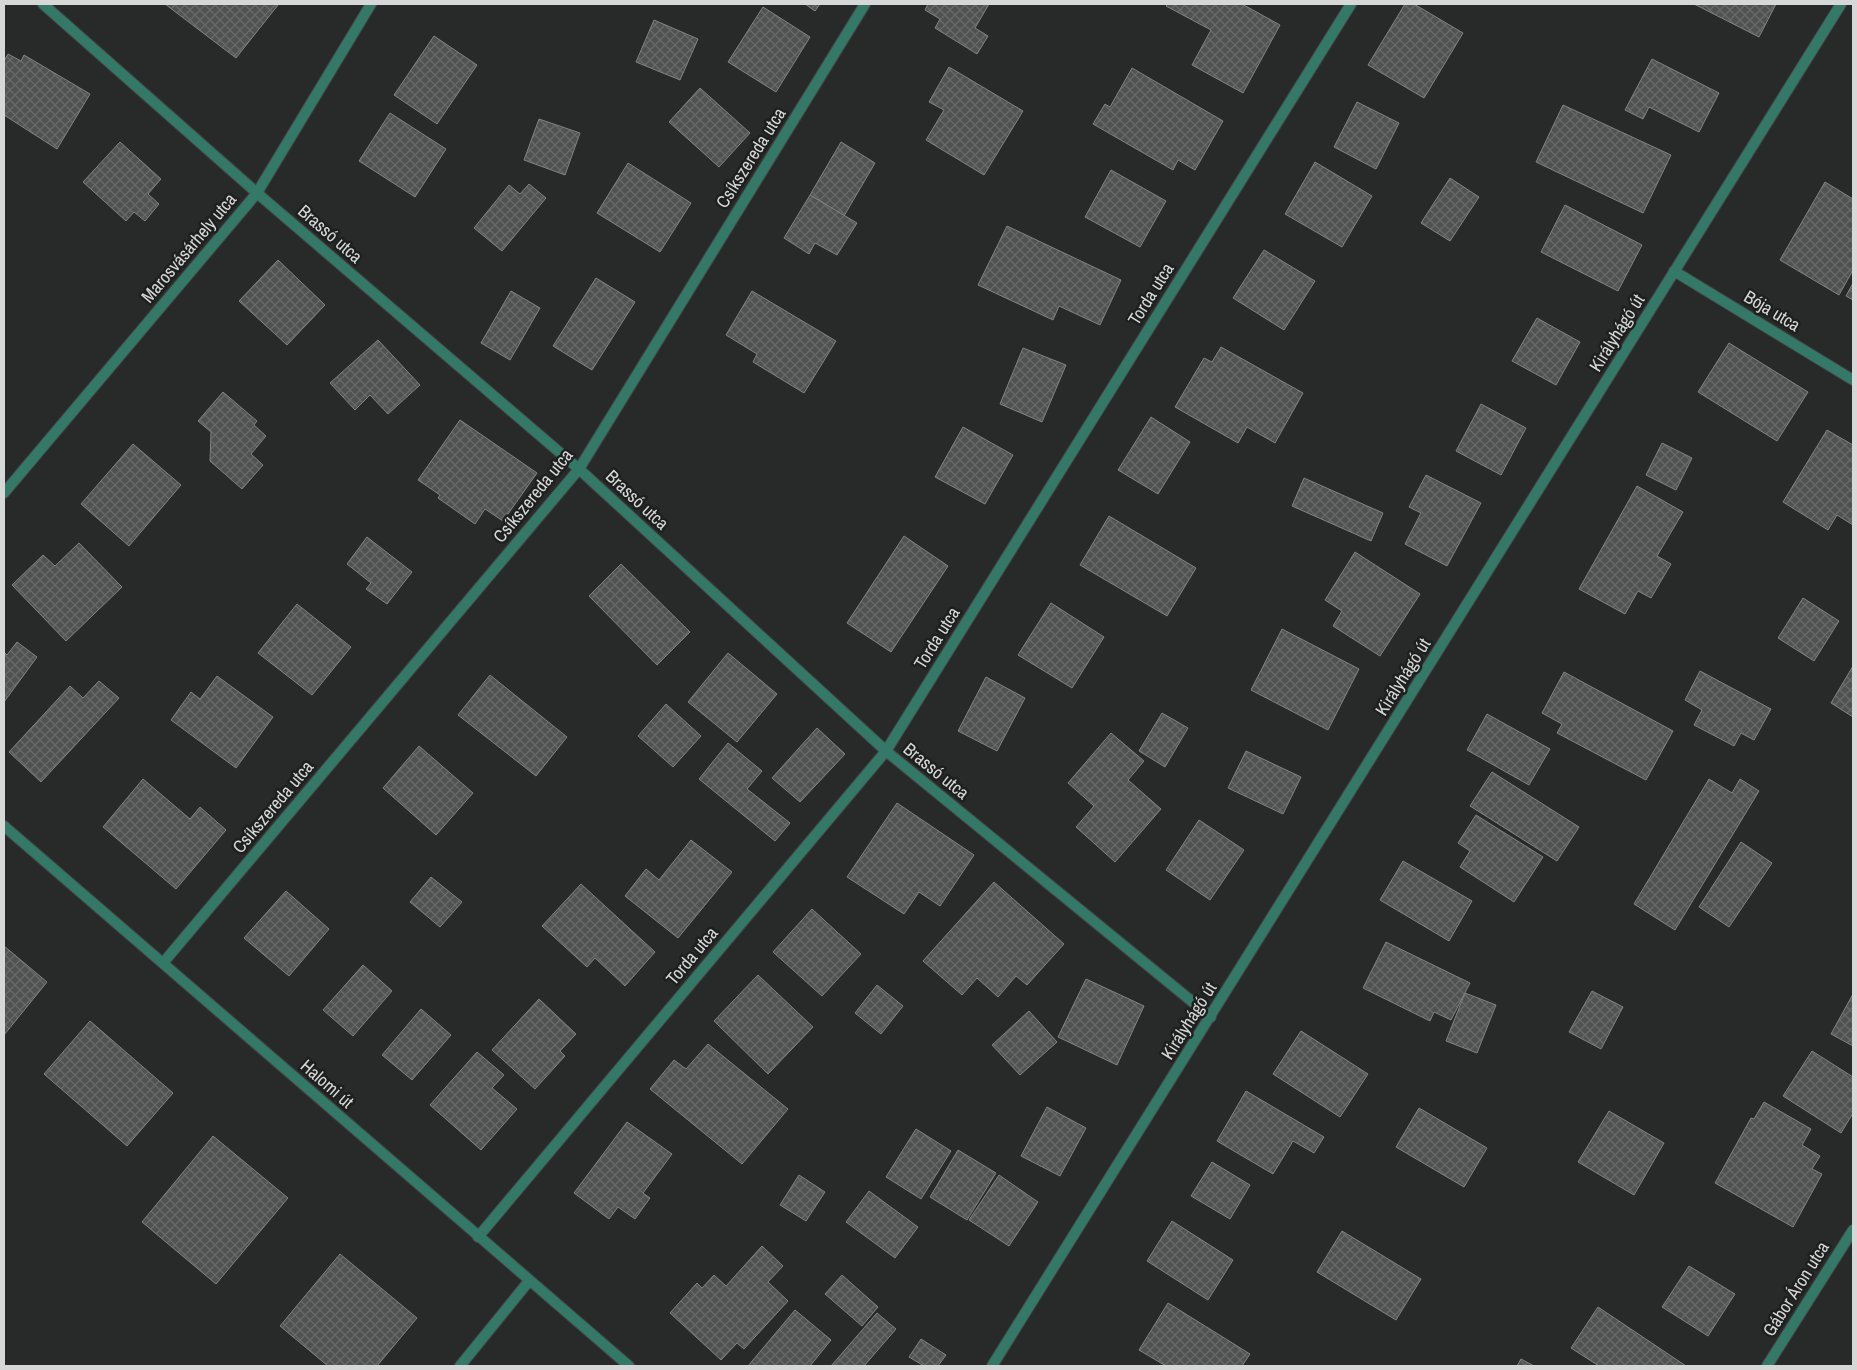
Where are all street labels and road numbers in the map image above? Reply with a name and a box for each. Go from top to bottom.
street label: Csíkszereda utca [710,103,791,213]
street label: Marosvásárhely utca [135,187,242,308]
street label: Brassó utca [293,199,368,269]
street label: Torda utca [1122,258,1179,330]
street label: Bója utca [1739,284,1805,337]
street label: Királyhágó út [1583,289,1650,376]
street label: Csíkszereda utca [487,444,578,548]
street label: Brassó utca [600,464,674,535]
street label: Torda utca [908,602,965,674]
street label: Királyhágó út [1369,633,1436,720]
street label: Brassó utca [898,736,974,805]
street label: Csíkszereda utca [226,755,319,858]
street label: Torda utca [660,921,723,990]
street label: Királyhágó út [1155,977,1222,1064]
street label: Halomi út [295,1053,359,1114]
street label: Gábor Áron utca [1756,1237,1835,1341]

